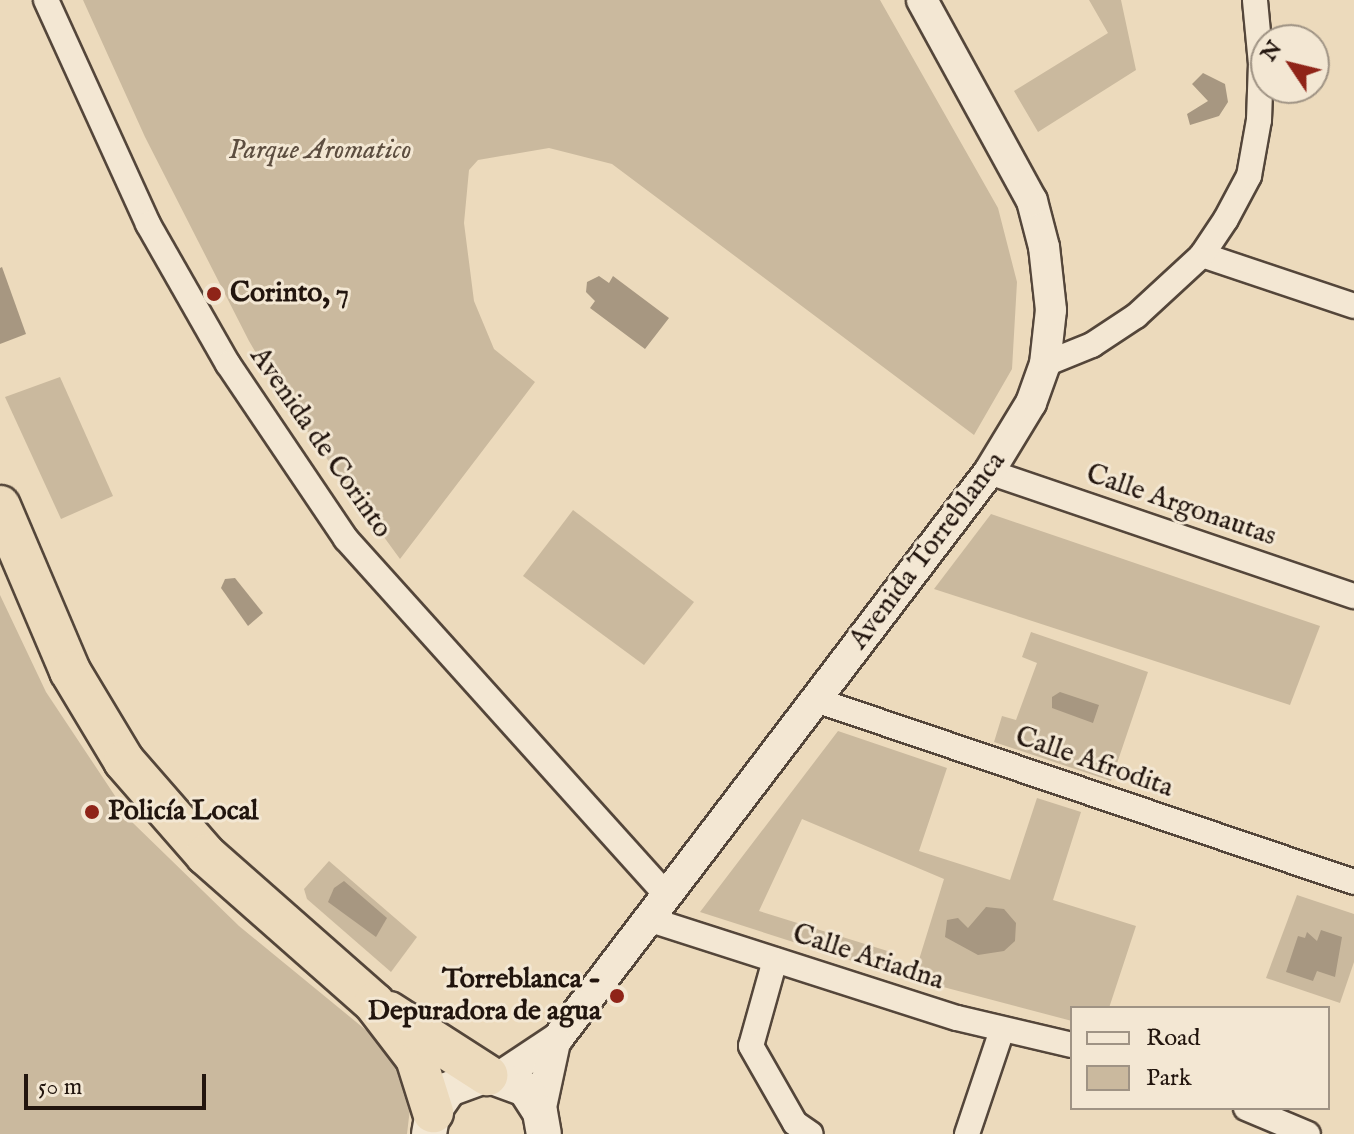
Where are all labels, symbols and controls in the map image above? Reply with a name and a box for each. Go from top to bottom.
north arrow [1250,24,1330,104]
text: N [1255,36,1289,67]
park label: Parque Aromatico [228,134,412,168]
place label: Corinto, 7 [230,277,349,311]
marker: Corinto, 7 [205,285,223,303]
street label: Avenida de Corinto [242,341,398,545]
street label: Avenida Torreblanca [843,446,1013,656]
street label: Calle Argonautas [1082,458,1280,554]
street label: Calle Afrodita [1011,720,1177,806]
place label: Policía Local [108,795,258,829]
marker: Policía Local [83,803,101,821]
street label: Calle Ariadna [788,918,948,998]
place label: Torreblanca - Depuradora de agua [367,963,601,1029]
marker: Torreblanca - Depuradora de agua [608,987,626,1005]
legend [1070,1006,1330,1110]
text: Road [1146,1023,1200,1054]
scale bar [28,1058,210,1108]
text: Park [1146,1063,1192,1094]
text: 50 m [38,1072,82,1103]

